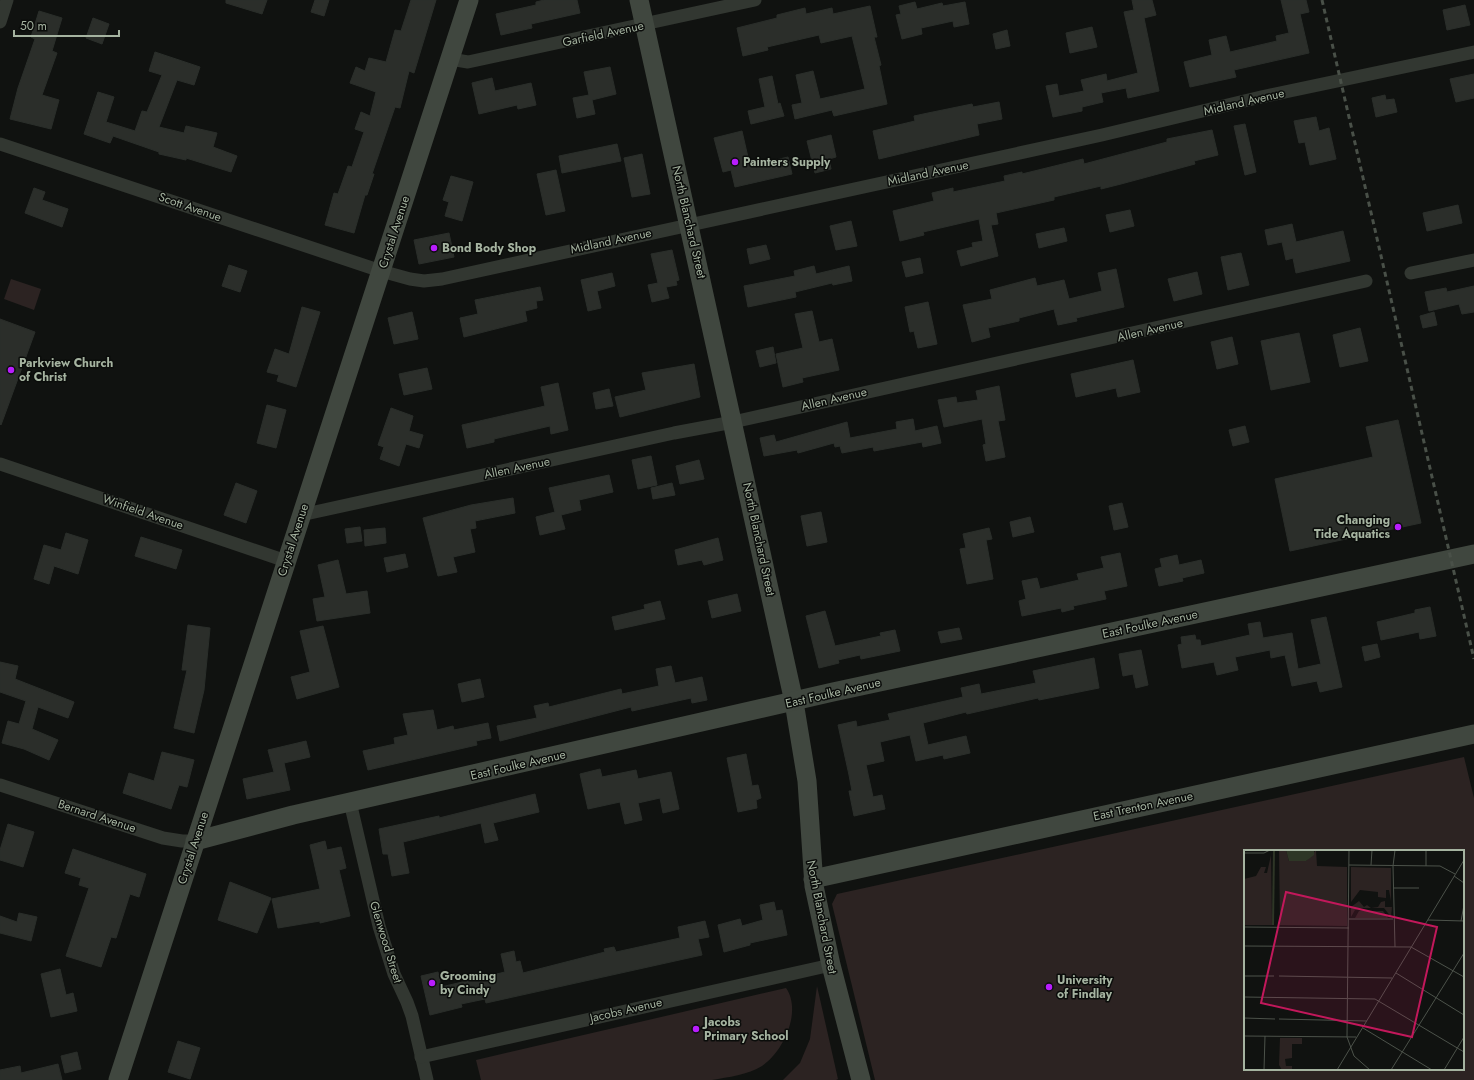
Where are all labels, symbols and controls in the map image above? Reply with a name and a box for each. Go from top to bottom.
scale bar [14,12,119,38]
text: 50 m [20,17,47,35]
street label: Garfield Avenue [561,17,645,51]
street label: Midland Avenue [1202,84,1286,120]
place label: Painters Supply [743,153,831,171]
street label: Midland Avenue [886,156,970,190]
marker: Painters Supply [730,157,740,167]
street label: North Blanchard Street [667,164,711,280]
street label: Scott Avenue [156,188,224,226]
street label: Crystal Avenue [374,193,414,271]
street label: Midland Avenue [569,224,653,258]
place label: Bond Body Shop [442,239,537,257]
marker: Bond Body Shop [429,243,439,253]
street label: Allen Avenue [1115,314,1185,346]
place label: Parkview Church of Christ [19,354,114,386]
marker: Parkview Church of Christ [6,365,16,375]
street label: Allen Avenue [799,383,869,415]
street label: Allen Avenue [482,452,552,484]
street label: North Blanchard Street [738,481,780,597]
street label: Winfield Avenue [100,490,186,534]
street label: Crystal Avenue [273,501,313,579]
place label: Changing Tide Aquatics [1314,511,1391,543]
marker: Changing Tide Aquatics [1393,522,1403,532]
street label: East Foulke Avenue [1101,605,1199,643]
street label: East Foulke Avenue [784,673,882,713]
street label: East Foulke Avenue [469,745,567,785]
street label: East Trenton Avenue [1092,787,1194,825]
street label: Bernard Avenue [56,795,138,837]
street label: Crystal Avenue [173,809,213,887]
inset map [1244,850,1464,1070]
street label: North Blanchard Street [802,859,842,975]
street label: Glenwood Street [365,899,407,985]
place label: Grooming by Cindy [440,967,496,999]
place label: University of Findlay [1057,971,1113,1003]
marker: Grooming by Cindy [427,978,437,988]
marker: University of Findlay [1044,982,1054,992]
street label: Jacobs Avenue [586,993,664,1027]
place label: Jacobs Primary School [702,1013,789,1045]
marker: Jacobs Primary School [691,1024,701,1034]

